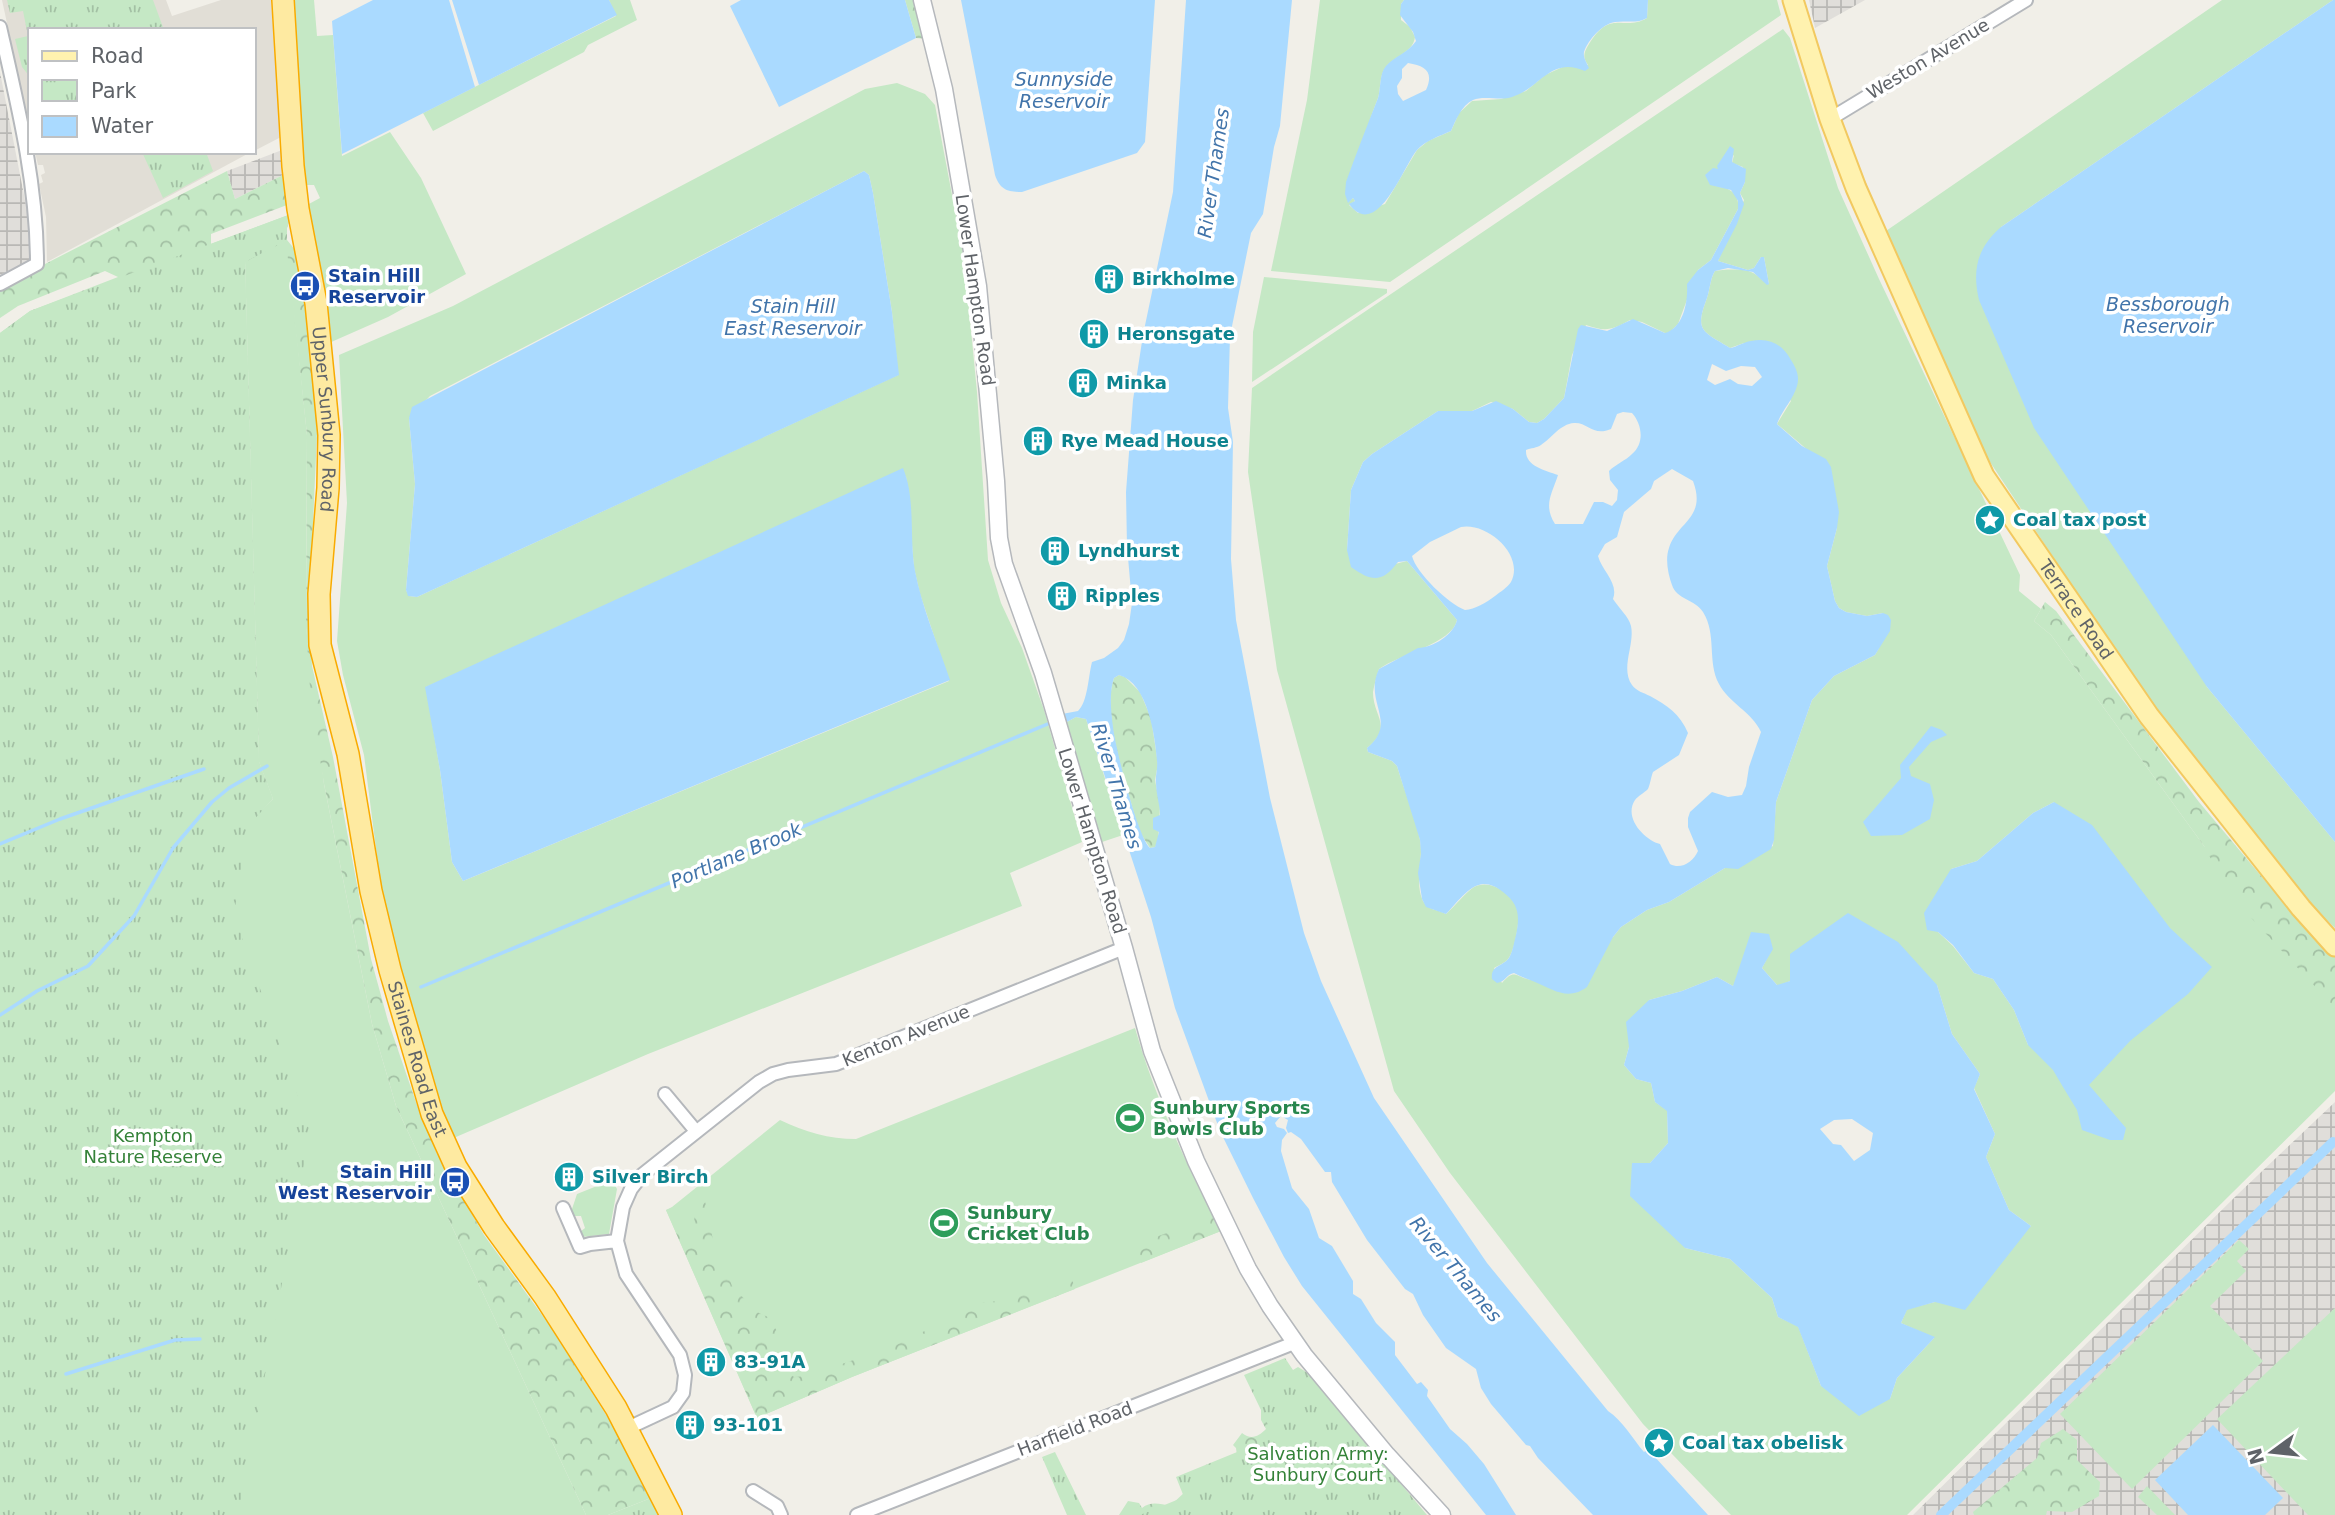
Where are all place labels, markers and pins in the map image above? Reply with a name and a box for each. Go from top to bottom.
building icon: Birkholme [1092,262,1126,296]
place label: Stain Hill Reservoir [328,265,425,307]
place label: Birkholme [1132,268,1235,289]
bus stop icon: Stain Hill Reservoir [288,269,322,303]
building icon: Heronsgate [1077,317,1111,351]
place label: Heronsgate [1117,323,1235,344]
building icon: Minka [1066,366,1100,400]
place label: Minka [1106,372,1167,393]
building icon: Rye Mead House [1021,424,1055,458]
place label: Rye Mead House [1061,430,1229,451]
place icon: Coal tax post [1973,503,2007,537]
place label: Coal tax post [2013,509,2147,530]
building icon: Lyndhurst [1038,534,1072,568]
place label: Lyndhurst [1078,540,1180,561]
building icon: Ripples [1045,579,1079,613]
place label: Ripples [1085,585,1160,606]
place label: Sunbury Sports Bowls Club [1153,1097,1311,1139]
sports icon: Sunbury Sports Bowls Club [1113,1101,1147,1135]
building icon: Silver Birch [552,1160,586,1194]
place label: Stain Hill West Reservoir [278,1161,432,1203]
bus stop icon: Stain Hill West Reservoir [438,1165,472,1199]
place label: Silver Birch [592,1166,709,1187]
place label: Sunbury Cricket Club [967,1202,1090,1244]
sports icon: Sunbury Cricket Club [927,1206,961,1240]
building icon: 83-91A [694,1345,728,1379]
place label: 83-91A [734,1351,806,1372]
building icon: 93-101 [673,1408,707,1442]
place label: 93-101 [713,1414,783,1435]
place icon: Coal tax obelisk [1642,1426,1676,1460]
place label: Coal tax obelisk [1682,1432,1844,1453]

